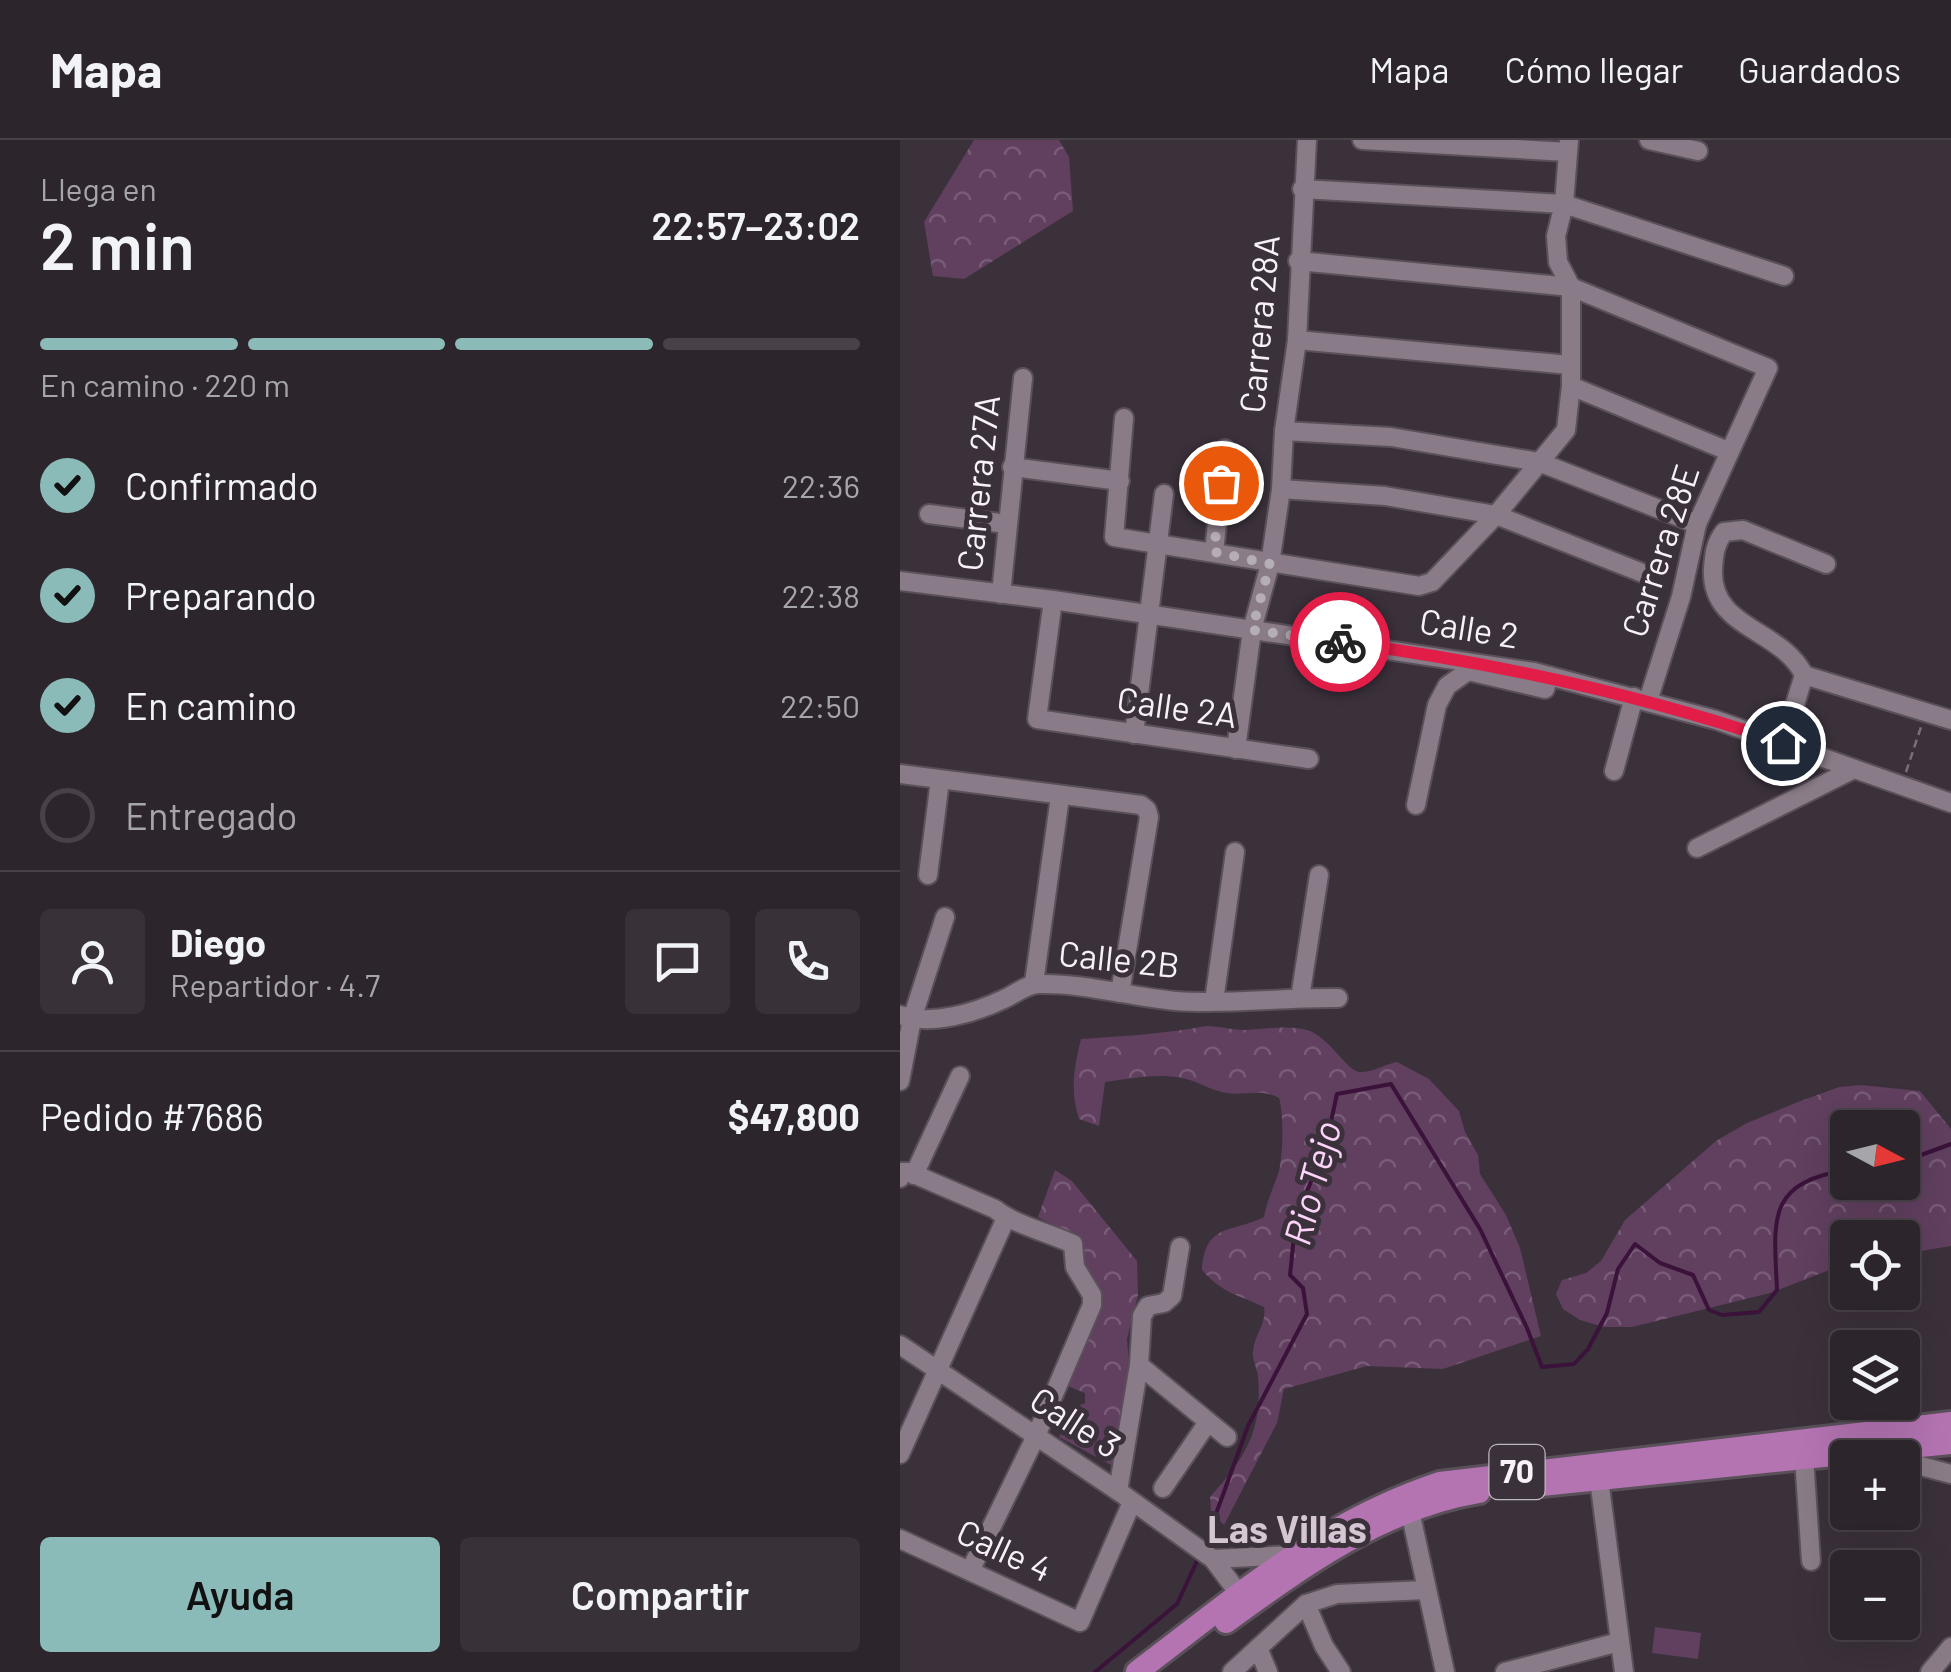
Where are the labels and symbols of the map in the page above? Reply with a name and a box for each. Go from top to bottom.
street label: Carrera 28A [1229,233,1287,415]
street label: Carrera 27A [947,393,1007,573]
pin [1179,441,1264,526]
street label: Carrera 28E [1612,459,1707,642]
courier [1290,592,1390,692]
street label: Calle 2 [1417,599,1522,656]
street label: Calle 2A [1115,677,1240,735]
pin [1741,701,1826,786]
street label: Calle 2B [1057,931,1182,985]
north arrow [1830,1110,1920,1200]
water label: Rio Tejo [1272,1115,1350,1250]
street label: Calle 3 [1023,1377,1129,1466]
road number: 70 [1490,1445,1544,1499]
district label: Las Villas [1207,1505,1367,1551]
street label: Calle 4 [951,1509,1059,1589]

